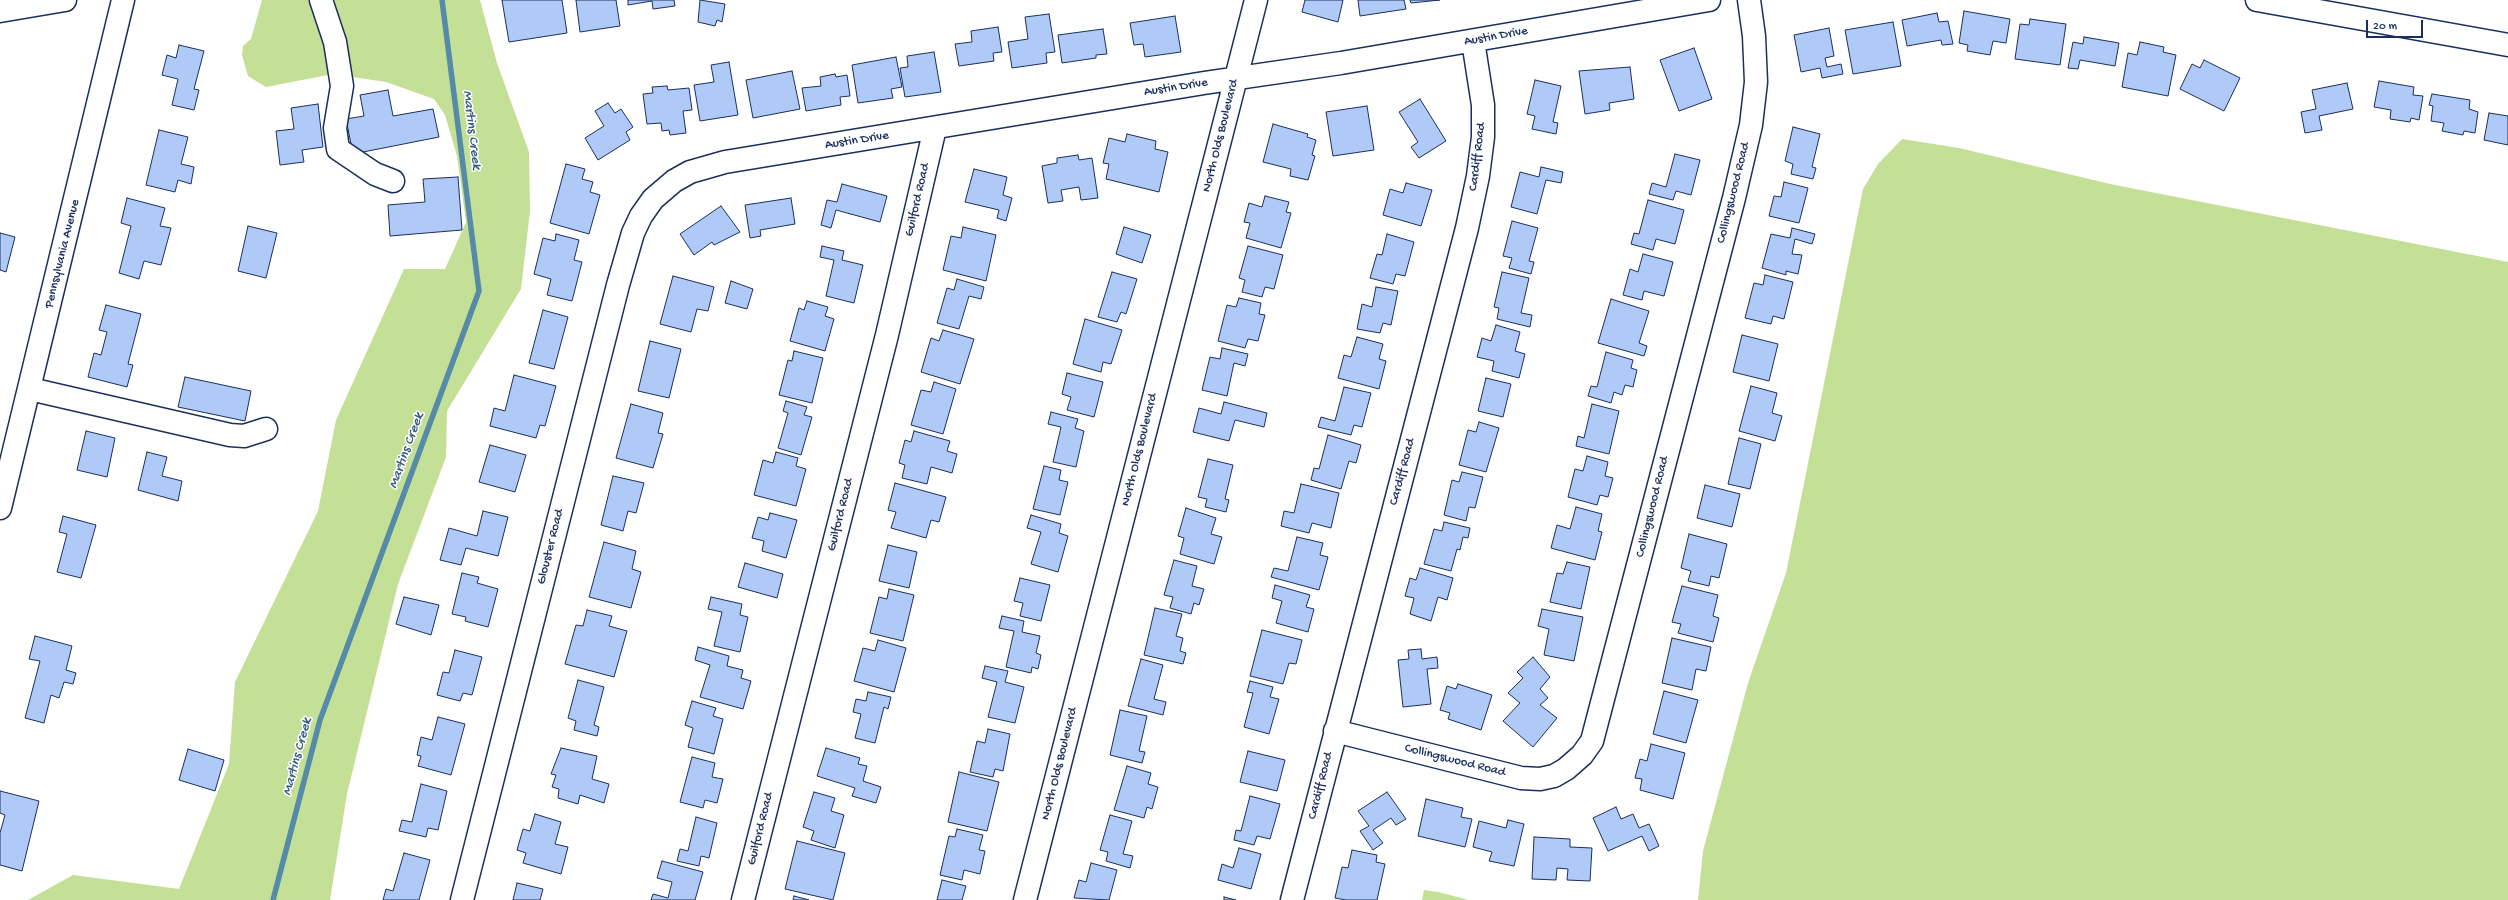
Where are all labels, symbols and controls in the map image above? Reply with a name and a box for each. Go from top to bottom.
scale bar [2368,12,2425,38]
text: 20 m [2373,20,2397,34]
street label: Austin Drive [1463,24,1529,50]
street label: Austin Drive [1143,75,1209,101]
street label: North Olds Boulevard [1199,78,1243,194]
water label: Martins Creek [458,89,484,171]
street label: Cardiff Road [1466,122,1490,192]
street label: Austin Drive [824,128,890,154]
street label: Collingswood Road [1714,141,1754,245]
street label: Guilford Road [902,162,934,238]
street label: Pennsylvania Avenue [42,198,84,310]
street label: North Olds Boulevard [1118,392,1162,508]
water label: Martins Creek [386,411,428,491]
street label: Cardiff Road [1387,437,1419,507]
street label: Collingswood Road [1633,455,1673,559]
street label: Guilford Road [824,477,858,553]
street label: Glouster Road [534,508,568,586]
street label: North Olds Boulevard [1038,706,1082,822]
water label: Martins Creek [280,716,316,798]
street label: Collingswood Road [1403,741,1507,781]
street label: Cardiff Road [1305,751,1337,821]
street label: Guilford Road [744,791,778,867]

